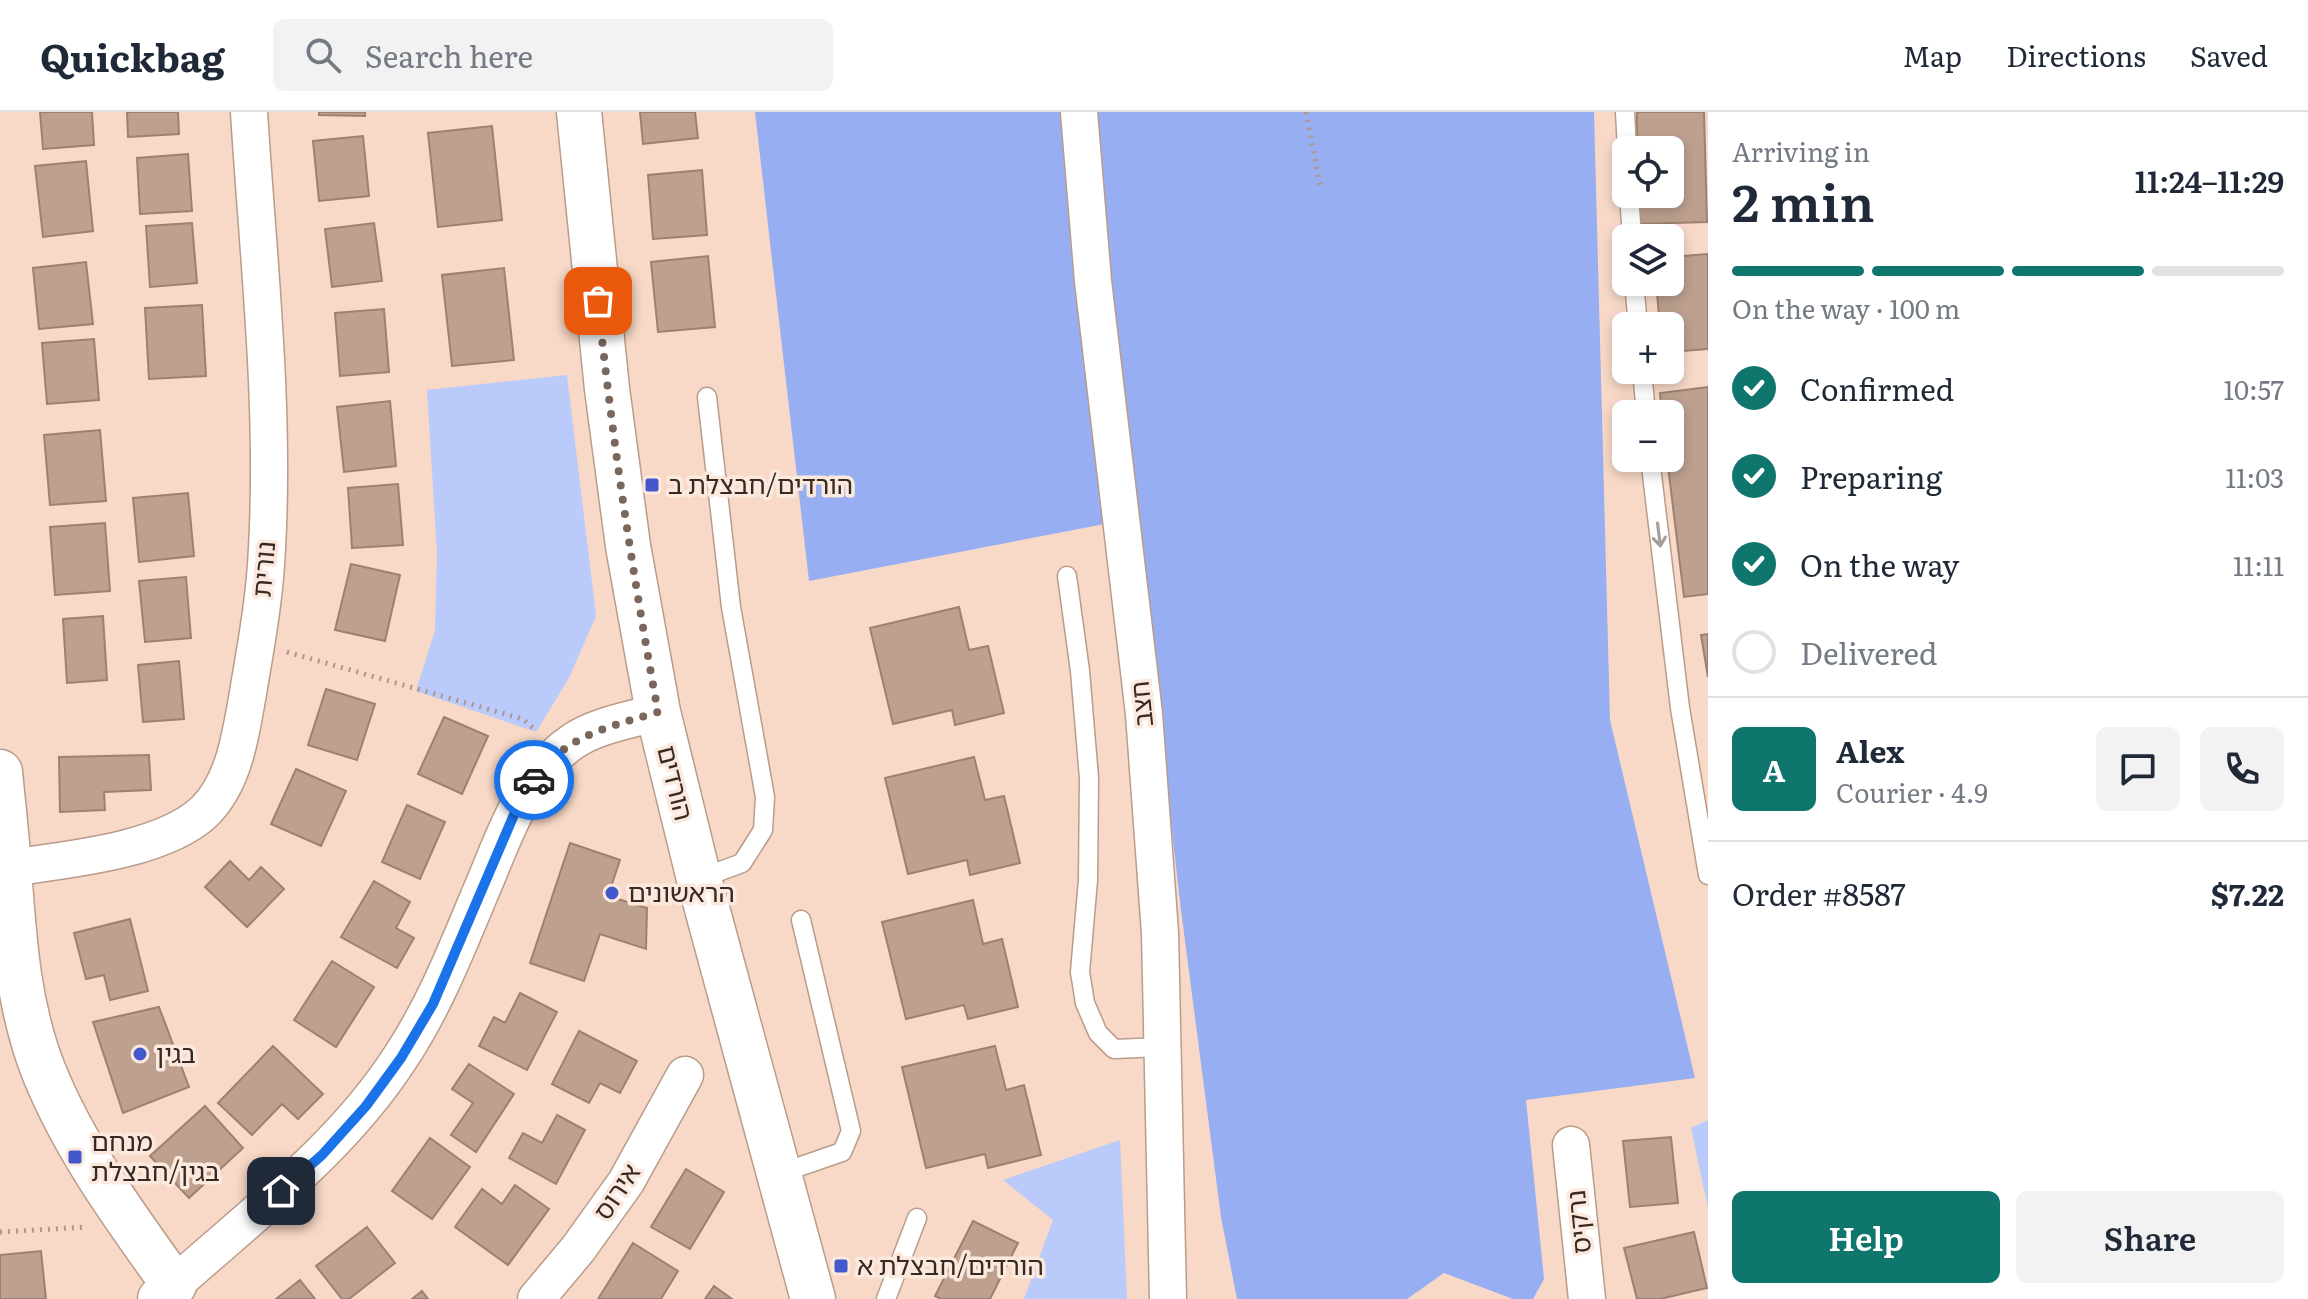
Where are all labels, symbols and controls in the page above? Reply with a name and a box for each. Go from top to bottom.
search box [273,19,833,91]
text: Quickbag [40,27,225,84]
icon: search [301,33,345,77]
text: Search here [365,33,533,77]
text: Map [1903,34,1962,76]
text: Directions [2006,34,2146,76]
text: Saved [2190,34,2268,76]
text: Arriving in [1732,131,1870,170]
map controls [1612,136,1684,472]
button: locate [1612,136,1684,208]
text: 11:24–11:29 [2135,158,2284,202]
text: 2 min [1732,161,1875,238]
button: layers [1612,224,1684,296]
pin [564,267,632,335]
icon: bag [576,279,620,323]
text: On the way · 100 m [1732,288,1960,327]
button: + [1612,312,1684,384]
icon: check [1732,366,1776,410]
text: Confirmed [1800,366,1954,410]
text: 10:57 [2223,369,2284,408]
button: − [1612,400,1684,472]
icon: check [1732,454,1776,498]
text: Preparing [1800,454,1942,498]
text: 11:03 [2225,457,2284,496]
place label: הורדים/חבצלת ב [668,463,853,502]
marker: הורדים/חבצלת ב [643,476,661,494]
one-way arrow [1651,522,1666,548]
street label: נורית [240,539,283,598]
icon: check [1732,542,1776,586]
text: On the way [1800,542,1959,586]
text: 11:11 [2233,545,2284,584]
text: Delivered [1800,630,1937,674]
street label: חצב [1118,679,1161,729]
button: chat [2096,727,2180,811]
button: phone [2200,727,2284,811]
text: Alex [1836,728,1904,772]
courier [494,740,574,820]
street label: הורדים [649,741,706,824]
text: A [1763,747,1785,791]
icon: car [512,758,556,802]
text: Courier · 4.9 [1836,772,1988,811]
place label: הראשונים [628,871,735,910]
text: Order #8587 [1732,871,1906,915]
text: $7.22 [2211,871,2284,915]
marker: הראשונים [603,884,621,902]
place label: בגין [156,1032,196,1071]
marker: בגין [131,1045,149,1063]
place label: מנחם בגין/חבצלת [91,1120,220,1189]
marker: מנחם בגין/חבצלת [66,1148,84,1166]
street label: אירוס [582,1154,648,1227]
pin [247,1157,315,1225]
icon: home [259,1169,303,1213]
street label: נרקיס [1554,1188,1599,1256]
button: Help [1732,1191,2000,1283]
button: Share [2016,1191,2284,1283]
place label: הורדים/חבצלת א [857,1244,1044,1283]
marker: הורדים/חבצלת א [832,1257,850,1275]

